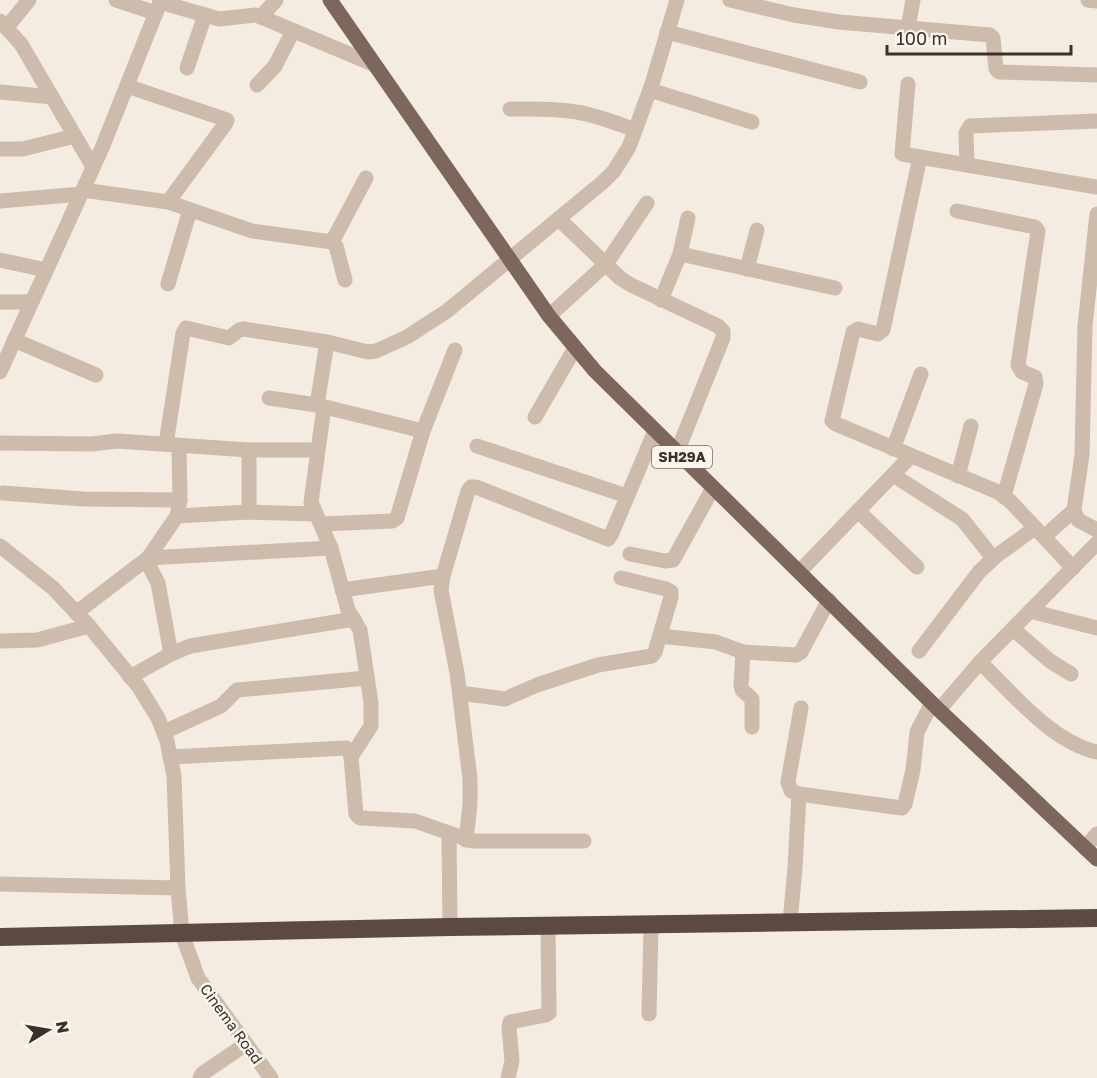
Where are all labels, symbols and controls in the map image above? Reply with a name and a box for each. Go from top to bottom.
scale bar [887,18,1072,56]
text: 100 m [896,27,947,49]
road number: SH29A [652,446,712,468]
street label: Cinema Road [197,980,267,1067]
north arrow [18,1000,78,1060]
text: N [52,1019,74,1035]

